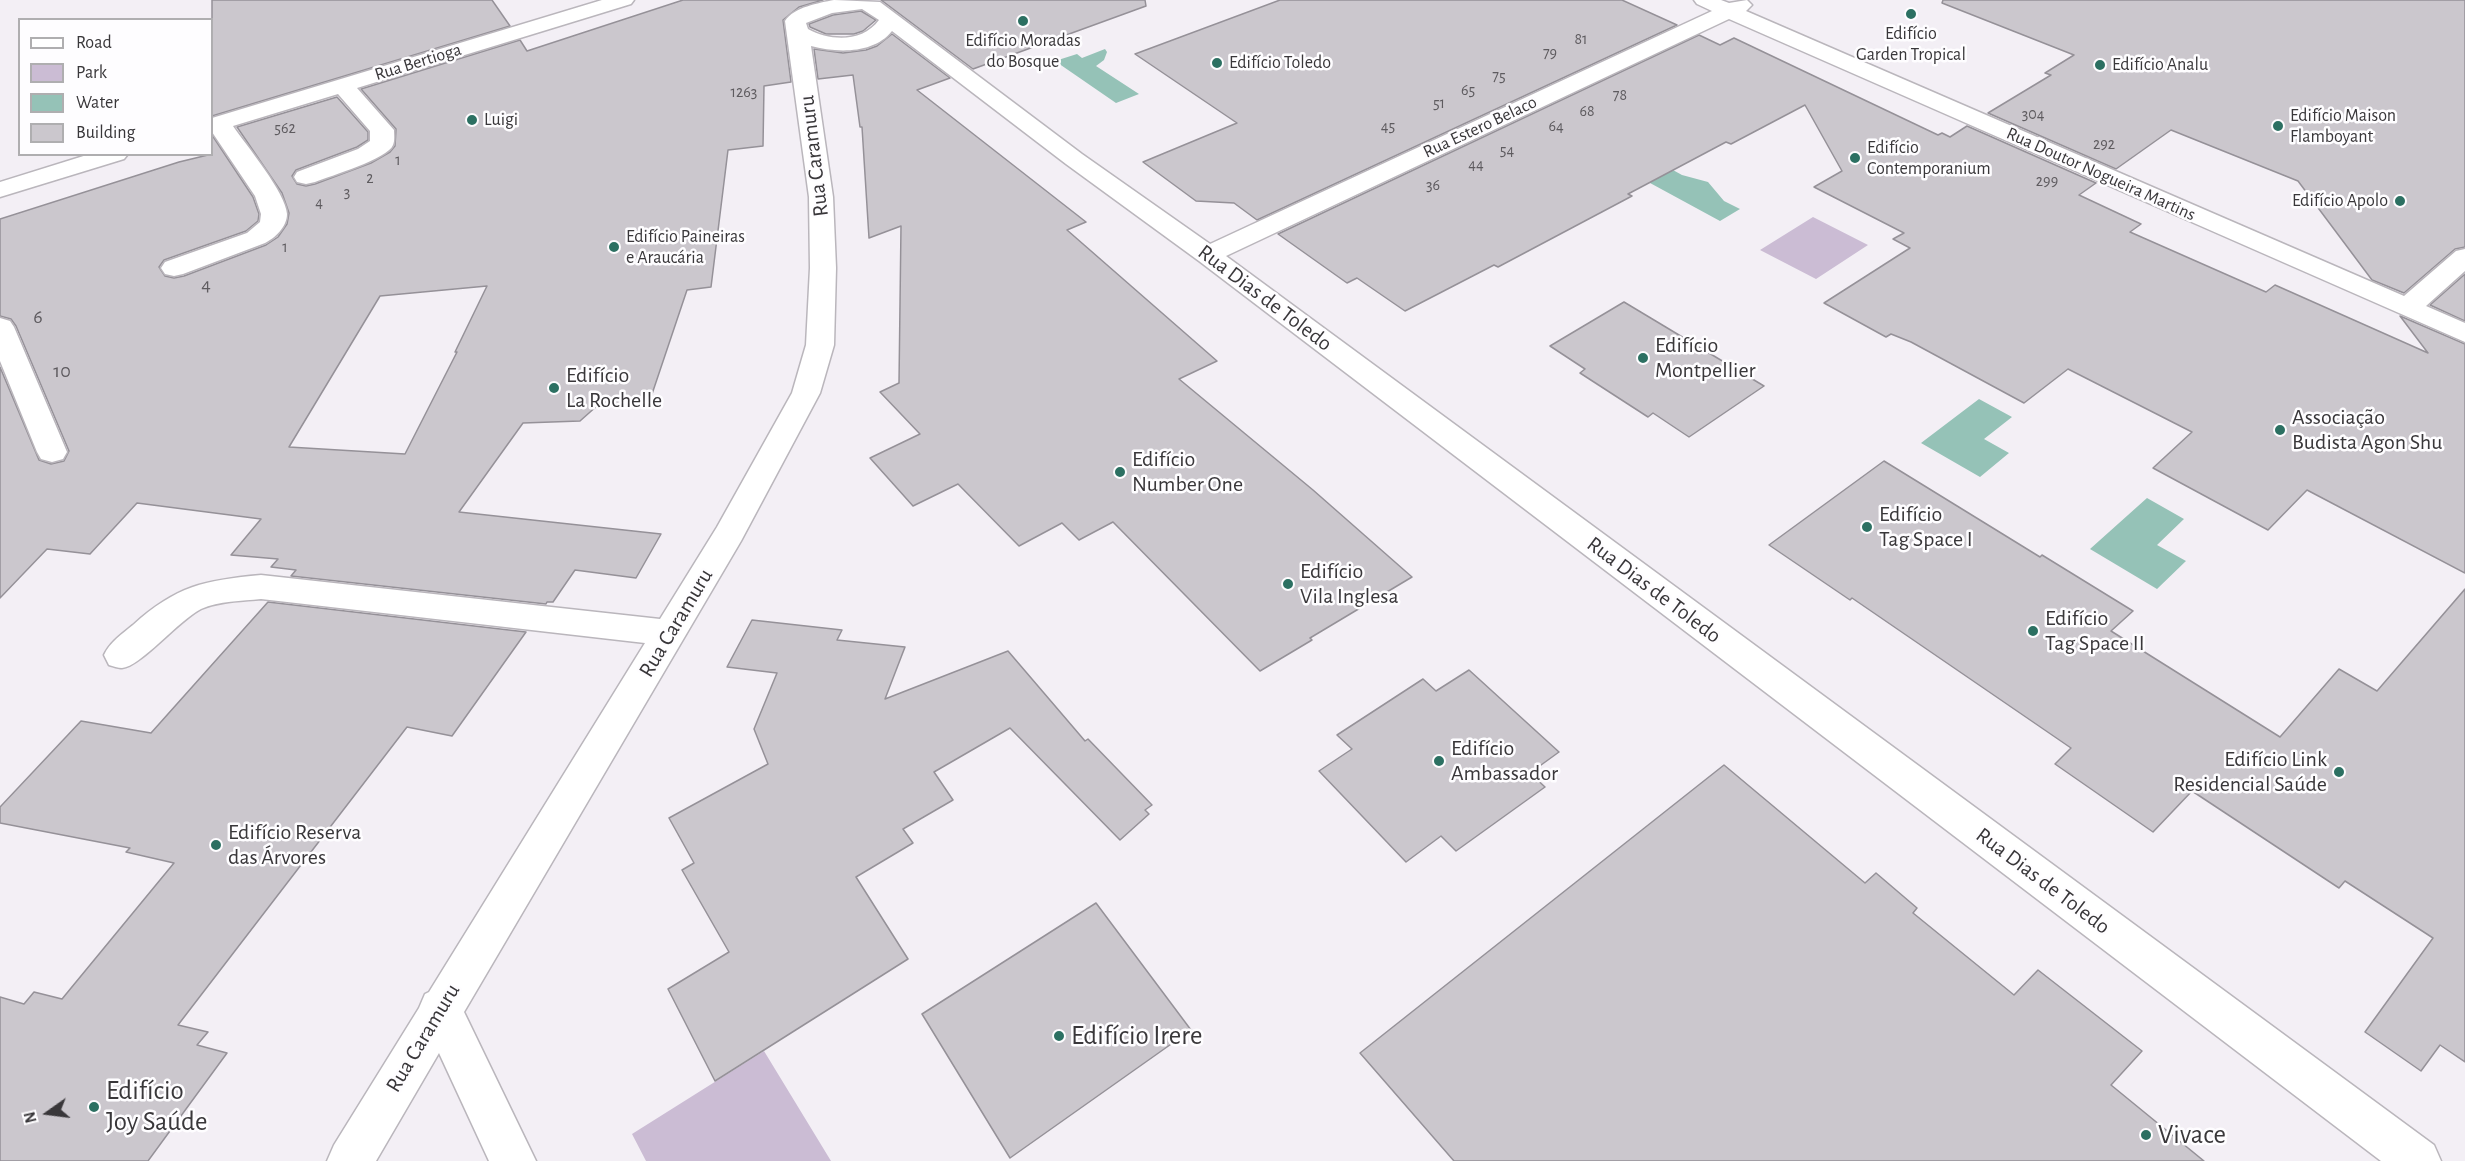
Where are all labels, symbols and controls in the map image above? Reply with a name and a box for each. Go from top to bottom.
marker: Edifício Garden Tropical [1904,7,1918,21]
marker: Edifício Moradas do Bosque [1016,14,1030,28]
legend [18,18,213,156]
place label: Edifício Garden Tropical [1856,23,1966,66]
house number: 81 [1574,29,1588,49]
place label: Edifício Moradas do Bosque [965,30,1081,72]
text: Road [76,34,112,52]
street label: Rua Bertioga [372,39,464,85]
house number: 79 [1543,43,1557,63]
place label: Edifício Toledo [1229,52,1331,74]
place label: Edifício Analu [2112,54,2208,76]
marker: Edifício Toledo [1210,56,1224,70]
marker: Edifício Analu [2093,58,2107,72]
text: Park [76,64,107,82]
house number: 75 [1492,66,1506,86]
house number: 65 [1461,80,1475,100]
house number: 1263 [731,82,757,102]
house number: 78 [1613,85,1627,105]
street label: Rua Estero Belaco [1420,91,1540,163]
house number: 51 [1433,93,1445,113]
text: Water [76,94,119,112]
street label: Rua Caramuru [793,94,835,218]
house number: 68 [1579,101,1595,121]
house number: 304 [2022,104,2044,124]
place label: Edifício Maison Flamboyant [2290,105,2396,148]
place label: Luigi [484,109,518,131]
marker: Luigi [465,113,479,127]
house number: 45 [1381,116,1395,136]
house number: 64 [1548,116,1564,136]
house number: 562 [274,118,296,138]
marker: Edifício Maison Flamboyant [2271,119,2285,133]
street label: Rua Doutor Nogueira Martins [2003,122,2199,226]
text: Building [76,124,135,142]
house number: 292 [2093,134,2115,154]
place label: Edifício Contemporanium [1867,137,1991,180]
house number: 54 [1500,140,1514,160]
house number: 1 [395,150,401,170]
marker: Edifício Contemporanium [1848,151,1862,165]
house number: 44 [1468,154,1484,174]
house number: 2 [366,168,374,188]
house number: 299 [2036,171,2058,191]
house number: 36 [1426,175,1440,195]
house number: 3 [344,182,350,202]
place label: Edifício Apolo [2292,190,2388,212]
house number: 4 [315,192,323,212]
marker: Edifício Apolo [2393,194,2407,208]
place label: Edifício Paineiras e Araucária [626,226,745,268]
house number: 1 [282,237,288,257]
street label: Rua Dias de Toledo [1193,239,1337,357]
marker: Edifício Paineiras e Araucária [607,240,621,254]
house number: 4 [201,273,211,297]
house number: 6 [33,305,43,329]
place label: Edifício Montpellier [1655,332,1756,384]
marker: Edifício Montpellier [1636,351,1650,365]
house number: 10 [53,359,71,383]
place label: Edifício La Rochelle [566,362,662,414]
marker: Edifício La Rochelle [547,381,561,395]
place label: Associação Budista Agon Shu [2292,404,2443,456]
marker: Associação Budista Agon Shu [2273,423,2287,437]
place label: Edifício Number One [1132,446,1243,498]
marker: Edifício Number One [1113,465,1127,479]
place label: Edifício Tag Space I [1879,501,1973,552]
marker: Edifício Tag Space I [1860,520,1874,534]
street label: Rua Dias de Toledo [1582,531,1726,649]
place label: Edifício Vila Inglesa [1300,558,1399,610]
street label: Rua Caramuru [633,564,719,682]
marker: Edifício Vila Inglesa [1281,577,1295,591]
place label: Edifício Tag Space II [2045,605,2145,656]
marker: Edifício Tag Space II [2026,624,2040,638]
place label: Edifício Ambassador [1451,735,1558,786]
place label: Edifício Link Residencial Saúde [2173,746,2327,798]
marker: Edifício Ambassador [1432,754,1446,768]
marker: Edifício Link Residencial Saúde [2332,765,2346,779]
place label: Edifício Reserva das Árvores [228,819,361,870]
street label: Rua Dias de Toledo [1971,822,2115,940]
marker: Edifício Reserva das Árvores [209,838,223,852]
street label: Rua Caramuru [380,979,466,1097]
place label: Edifício Irere [1071,1020,1202,1052]
marker: Edifício Irere [1052,1029,1066,1043]
place label: Edifício Joy Saúde [106,1075,208,1138]
north arrow [18,1083,78,1143]
marker: Edifício Joy Saúde [87,1100,101,1114]
text: N [21,1110,40,1125]
place label: Vivace [2158,1119,2226,1151]
marker: Vivace [2139,1128,2153,1142]

